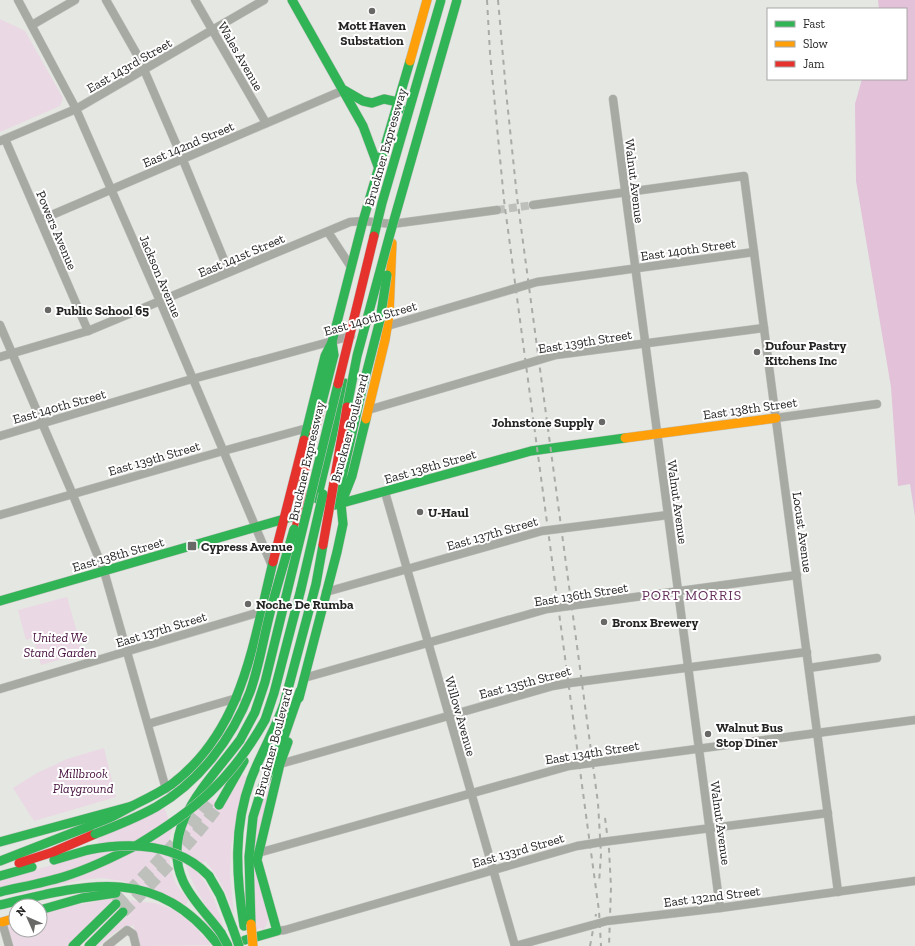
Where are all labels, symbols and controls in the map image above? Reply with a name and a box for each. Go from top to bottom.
marker: Mott Haven Substation [367,6,377,16]
legend [767,8,907,80]
text: Fast [803,17,826,31]
place label: Mott Haven Substation [338,18,406,48]
street label: Wales Avenue [215,19,266,93]
street label: East 143rd Street [84,35,175,96]
text: Slow [803,37,829,51]
text: Jam [803,57,825,71]
street label: Bruckner Expressway [361,86,410,208]
street label: East 142nd Street [140,118,236,170]
street label: Walnut Avenue [622,138,647,224]
street label: Powers Avenue [33,188,80,272]
street label: East 141st Street [196,230,287,280]
street label: Jackson Avenue [136,233,185,320]
street label: East 140th Street [639,235,737,264]
street label: East 140th Street [322,298,419,339]
place label: Public School 65 [56,303,149,318]
marker: Public School 65 [43,305,53,315]
street label: East 139th Street [537,327,633,356]
place label: Dufour Pastry Kitchens Inc [765,338,847,368]
marker: Dufour Pastry Kitchens Inc [752,347,762,357]
street label: Bruckner Boulevard [328,372,371,484]
street label: East 140th Street [11,386,108,427]
street label: East 138th Street [702,394,798,423]
street label: Bruckner Expressway [285,400,328,522]
place label: Johnstone Supply [492,415,594,430]
marker: Johnstone Supply [597,417,607,427]
street label: East 139th Street [106,438,202,479]
street label: East 138th Street [382,446,478,487]
street label: Walnut Avenue [664,459,691,545]
street label: Locust Avenue [789,491,816,573]
place label: U-Haul [428,505,469,520]
marker: U-Haul [415,507,425,517]
street label: East 137th Street [445,513,540,554]
street label: East 138th Street [70,534,166,575]
place label: Cypress Avenue [201,539,293,554]
marker: Cypress Avenue [186,540,198,552]
street label: East 136th Street [533,580,629,609]
district label: PORT MORRIS [642,587,742,604]
place label: Noche De Rumba [256,597,354,612]
marker: Noche De Rumba [243,599,253,609]
street label: East 137th Street [114,609,208,650]
place label: Bronx Brewery [612,615,698,630]
marker: Bronx Brewery [599,617,609,627]
park label: United We Stand Garden [24,630,97,660]
street label: East 135th Street [478,663,573,702]
street label: Willow Avenue [442,674,479,758]
street label: Bruckner Boulevard [252,686,295,798]
place label: Walnut Bus Stop Diner [716,720,783,750]
marker: Walnut Bus Stop Diner [703,729,713,739]
street label: East 134th Street [544,738,640,767]
park label: Millbrook Playground [53,766,114,796]
street label: Walnut Avenue [707,780,734,866]
street label: East 133rd Street [470,830,566,871]
street label: East 132nd Street [663,883,761,910]
north arrow [8,898,48,938]
text: N [14,903,29,919]

